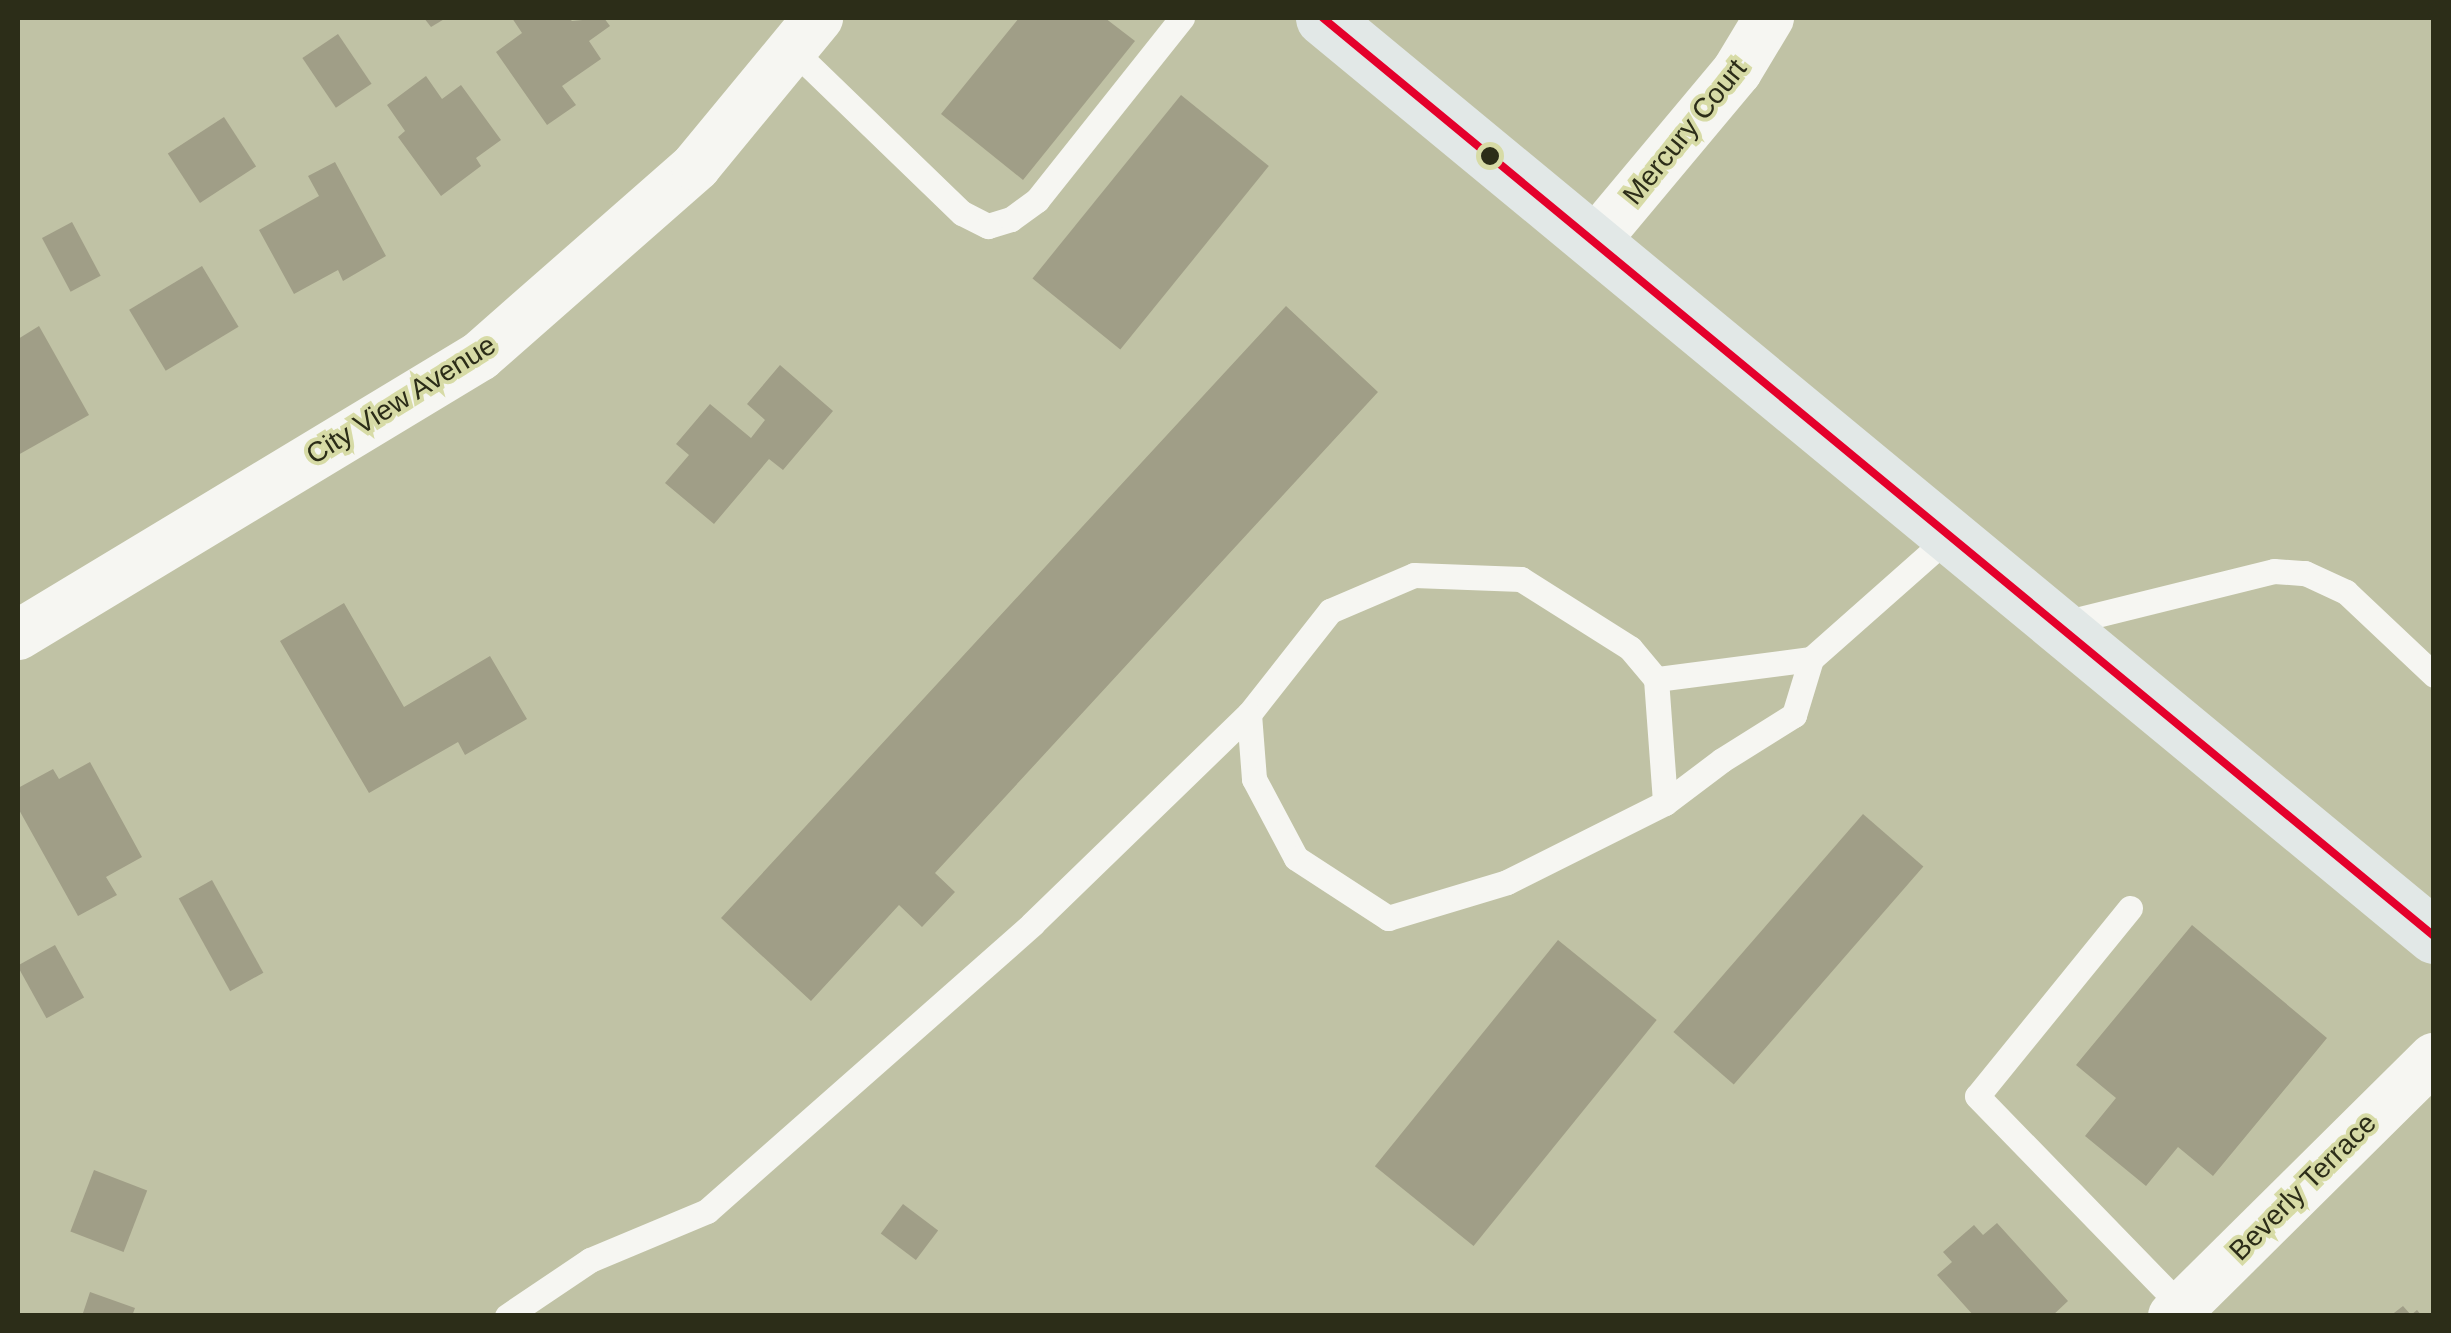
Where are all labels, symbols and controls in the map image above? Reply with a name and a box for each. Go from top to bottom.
street label: Mercury Court [1616,53,1754,211]
unlabelled marker [1480,146,1500,166]
street label: City View Avenue [299,328,503,472]
street label: Beverly Terrace [2222,1106,2384,1268]

